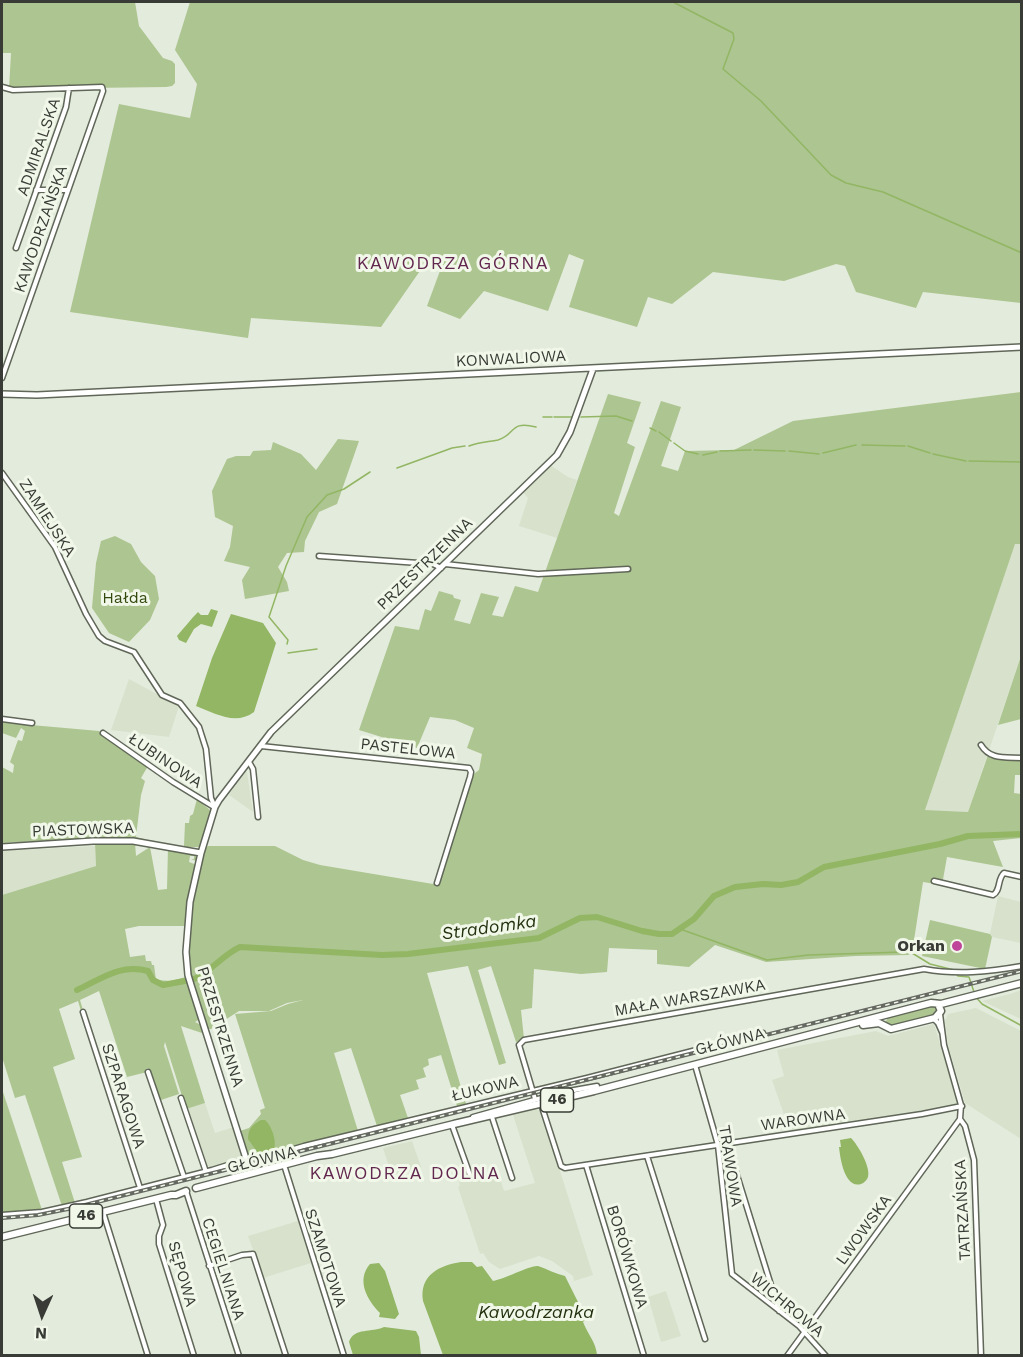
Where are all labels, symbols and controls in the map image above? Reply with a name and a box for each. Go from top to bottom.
street label: ADMIRALSKA [13,95,65,199]
street label: KAWODRZAŃSKA [10,163,72,295]
district label: KAWODRZA GÓRNA [357,253,549,275]
street label: KONWALIOWA [455,347,567,371]
street label: ZAMIEJSKA [15,475,79,561]
street label: PRZESTRZENNA [373,514,477,614]
park label: Hałda [102,588,148,608]
street label: ŁUBINOWA [124,729,206,793]
street label: PASTELOWA [360,734,456,764]
street label: PIASTOWSKA [31,819,135,841]
water label: Stradomka [440,911,538,945]
place label: Orkan [897,936,945,956]
marker: Orkan [950,939,964,953]
street label: PRZESTRZENNA [193,964,247,1090]
street label: MAŁA WARSZAWKA [613,975,767,1021]
street label: GŁÓWNA [693,1024,767,1060]
street label: SZPARAGOWA [97,1041,149,1151]
street label: ŁUKOWA [450,1072,520,1106]
road number: 46 [540,1088,574,1112]
street label: WAROWNA [759,1105,847,1135]
street label: TRAWOWA [714,1124,746,1208]
street label: GŁÓWNA [225,1142,299,1178]
street label: TATRZAŃSKA [951,1159,975,1261]
district label: KAWODRZA DOLNA [309,1163,501,1185]
street label: LWOWSKA [832,1191,896,1269]
street label: BORÓWKOWA [602,1203,652,1311]
road number: 46 [70,1204,103,1228]
street label: SZAMOTOWA [300,1206,350,1310]
street label: CEGIELNIANA [197,1215,249,1323]
street label: SĘPOWA [163,1239,201,1309]
street label: WICHROWA [746,1269,828,1341]
north arrow [12,1285,72,1345]
water label: Kawodrzanka [478,1302,594,1324]
text: N [35,1324,47,1343]

